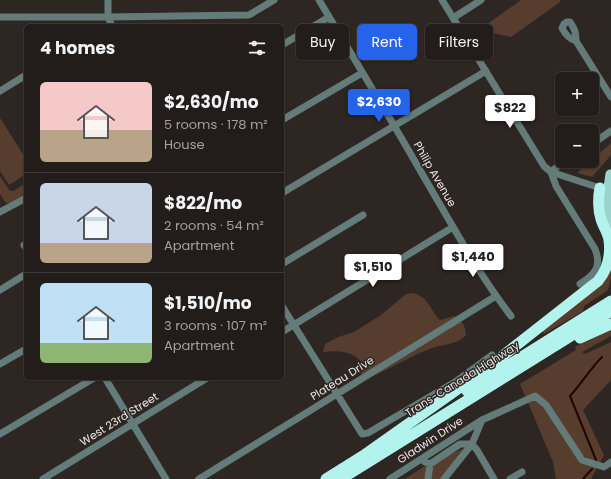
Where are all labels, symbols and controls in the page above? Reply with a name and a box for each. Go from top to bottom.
chip: Buy [296,24,349,60]
chip: Rent [357,24,417,60]
chip: Filters [425,24,493,60]
text: 4 homes [40,36,115,60]
icon: filters [246,37,268,59]
map controls [555,72,599,168]
button: + [555,72,599,116]
pin: $2,630 [346,89,412,123]
text: $2,630/mo [164,90,259,114]
text: $2,630 [357,92,401,111]
pin: $822 [486,95,534,129]
icon: home [72,98,120,146]
text: $822 [494,98,526,117]
text: 5 rooms · 178 m² [164,115,268,134]
button: − [555,124,599,168]
text: House [164,135,204,154]
street label: Philip Avenue [410,138,460,210]
text: $822/mo [164,191,242,215]
icon: home [72,199,120,247]
text: 2 rooms · 54 m² [164,216,264,235]
text: Apartment [164,236,234,255]
pin: $1,440 [440,244,506,278]
text: $1,440 [451,247,495,266]
pin: $1,510 [340,254,406,288]
text: $1,510 [354,257,393,276]
text: $1,510/mo [164,291,252,315]
icon: home [72,299,120,347]
text: 3 rooms · 107 m² [164,316,267,335]
text: Apartment [164,336,234,355]
street label: Trans-Canada Highway [402,337,523,421]
street label: Plateau Drive [307,352,377,404]
street label: West 23rd Street [77,388,161,450]
street label: Gladwin Drive [394,413,466,467]

